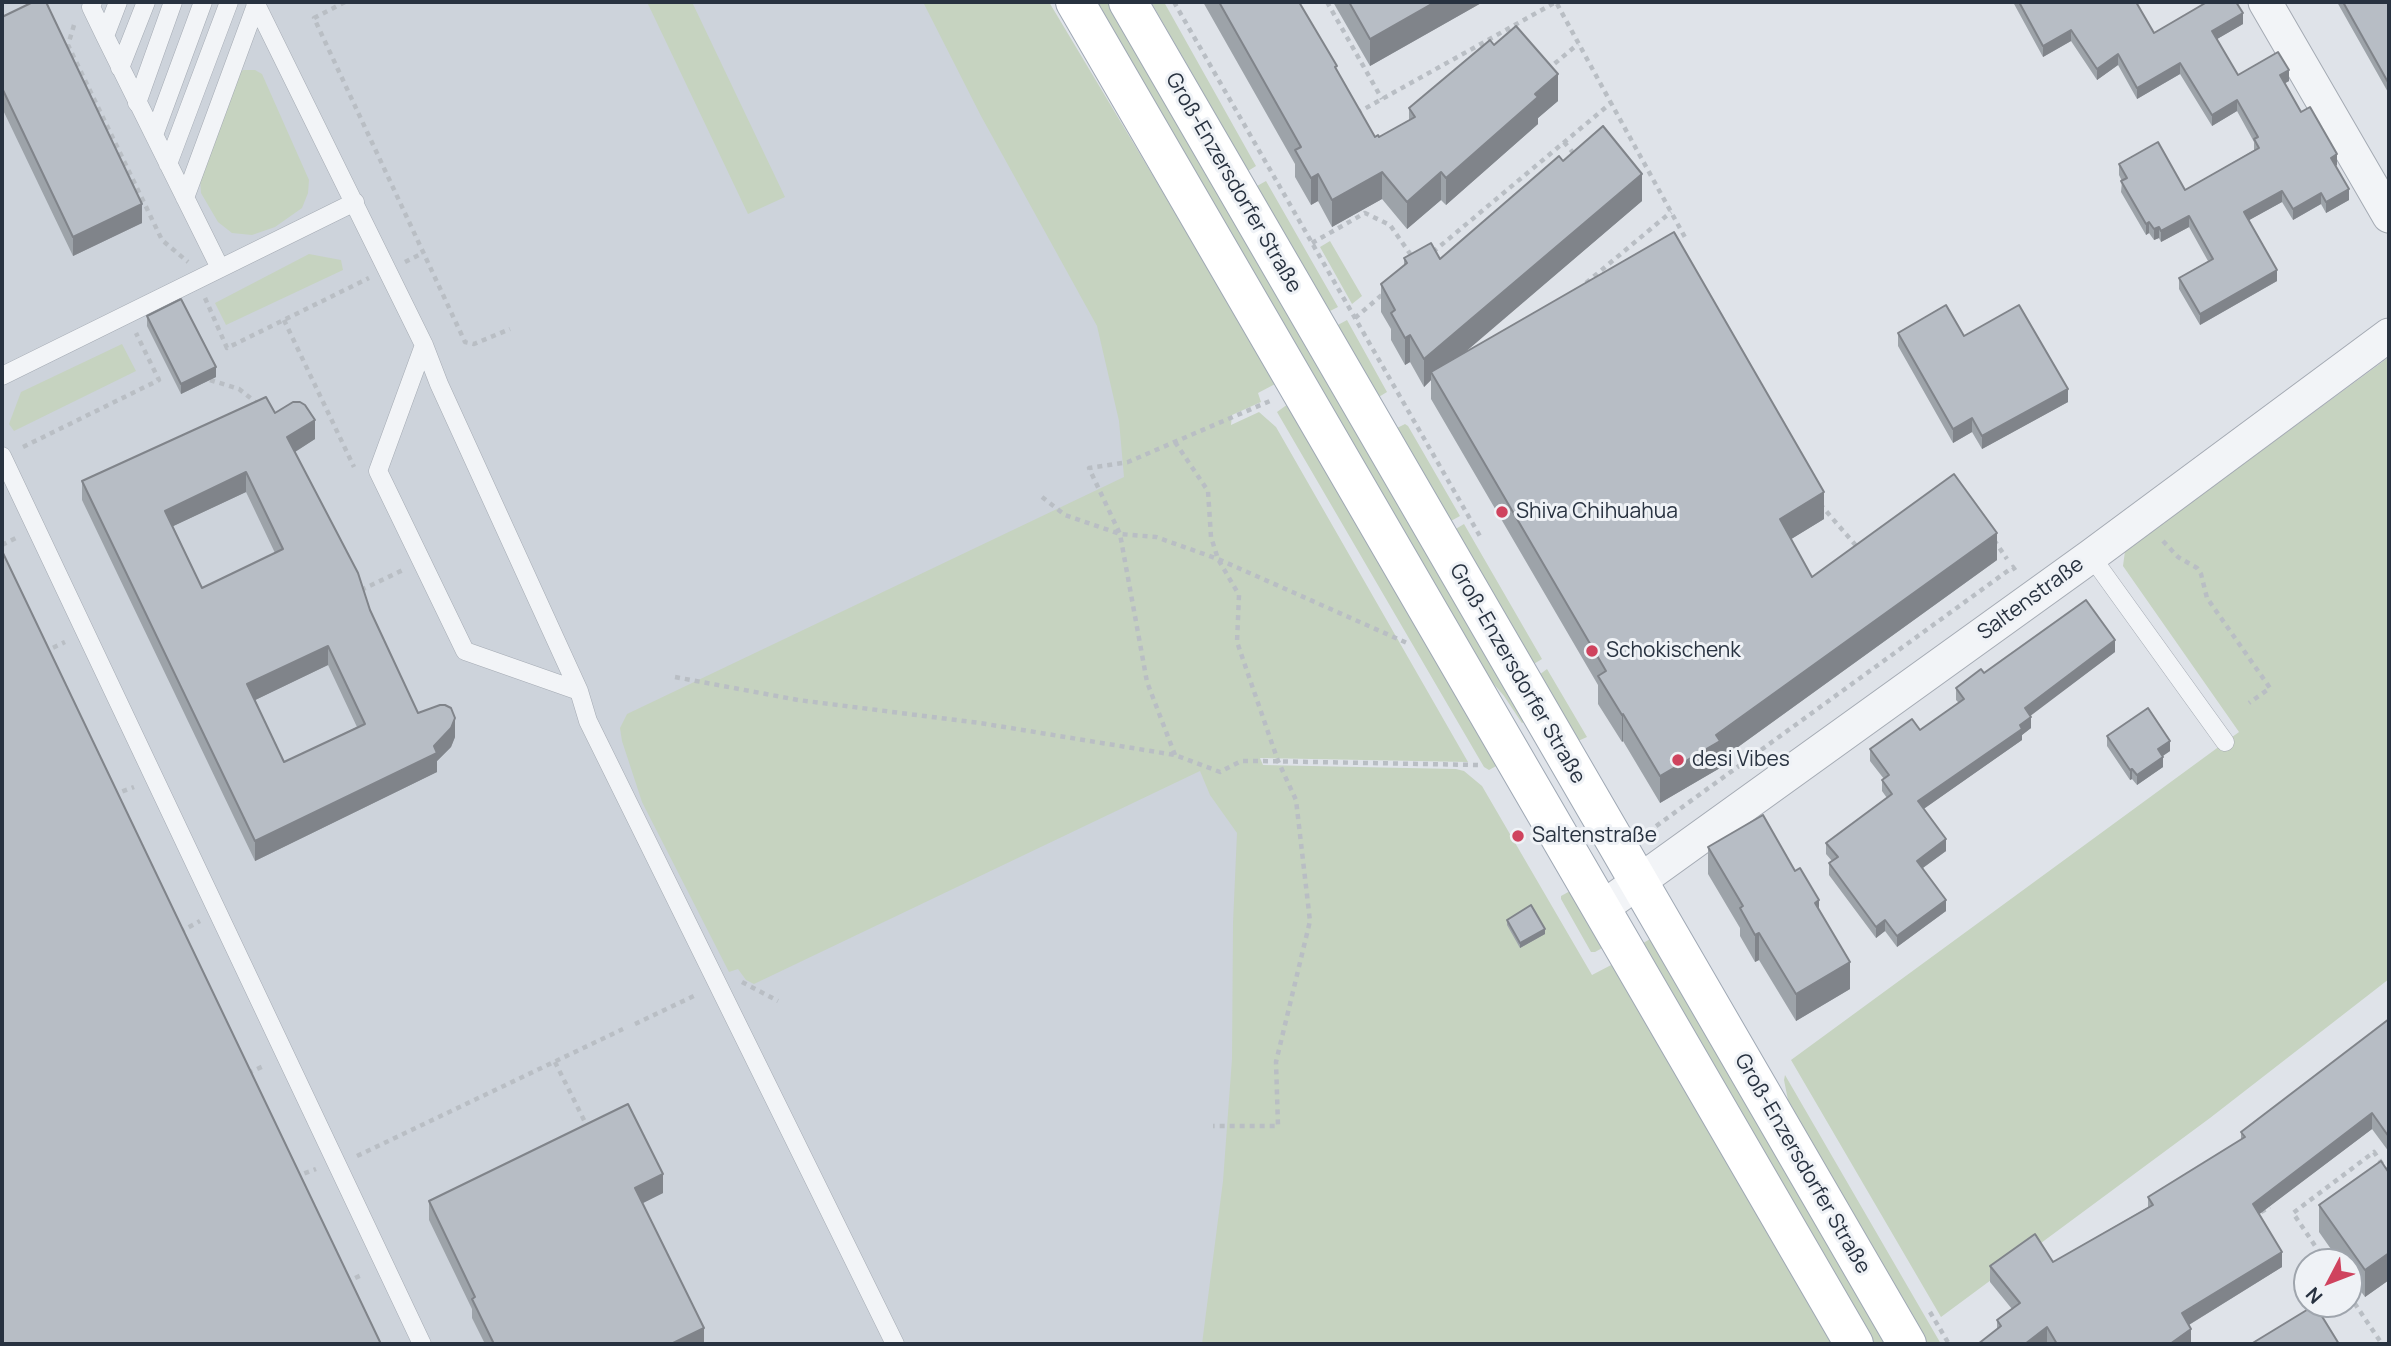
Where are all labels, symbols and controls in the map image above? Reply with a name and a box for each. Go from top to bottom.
street label: Groß-Enzersdorfer Straße [1160,69,1306,297]
place label: Shiva Chihuahua [1516,499,1678,525]
marker: Shiva Chihuahua [1494,504,1510,520]
street label: Saltenstraße [1973,552,2089,646]
street label: Groß-Enzersdorfer Straße [1444,560,1590,788]
place label: Schokischenk [1606,638,1741,664]
marker: Schokischenk [1584,643,1600,659]
place label: desi Vibes [1692,747,1790,773]
marker: desi Vibes [1670,752,1686,768]
place label: Saltenstraße [1532,823,1657,849]
marker: Saltenstraße [1510,828,1526,844]
street label: Groß-Enzersdorfer Straße [1729,1050,1875,1278]
north arrow [2293,1248,2363,1318]
text: N [2300,1282,2328,1309]

